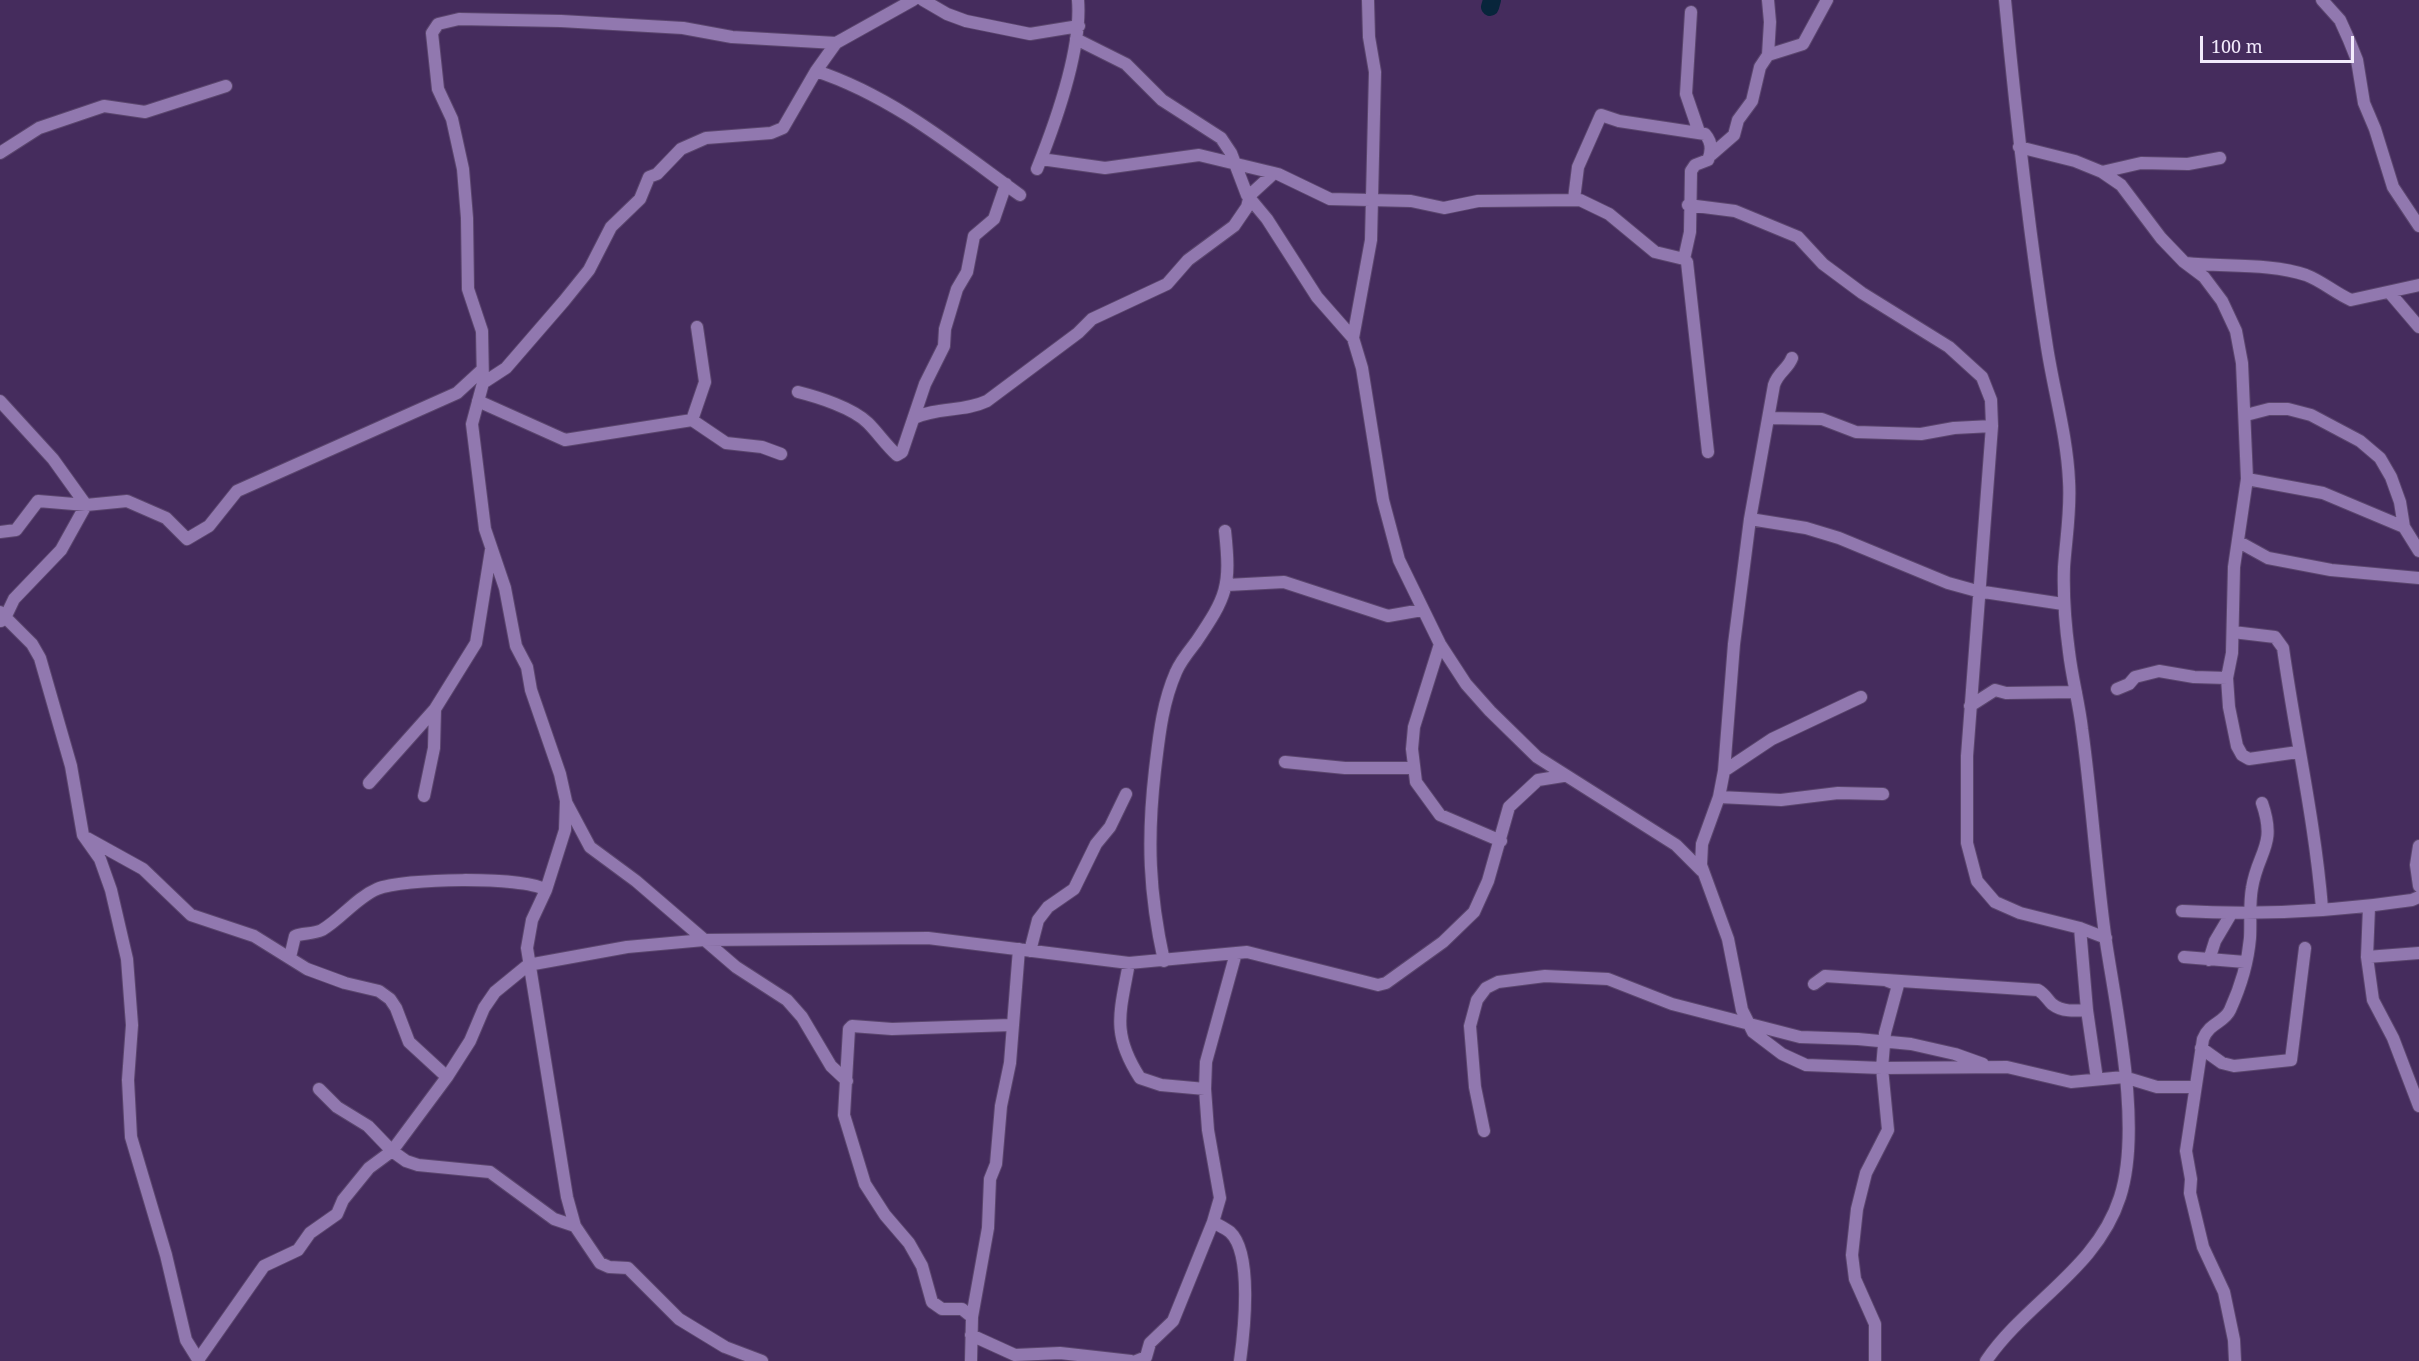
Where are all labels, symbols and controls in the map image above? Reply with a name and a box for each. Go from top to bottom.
scale bar [2203,24,2358,62]
text: 100 m [2211,34,2263,58]

